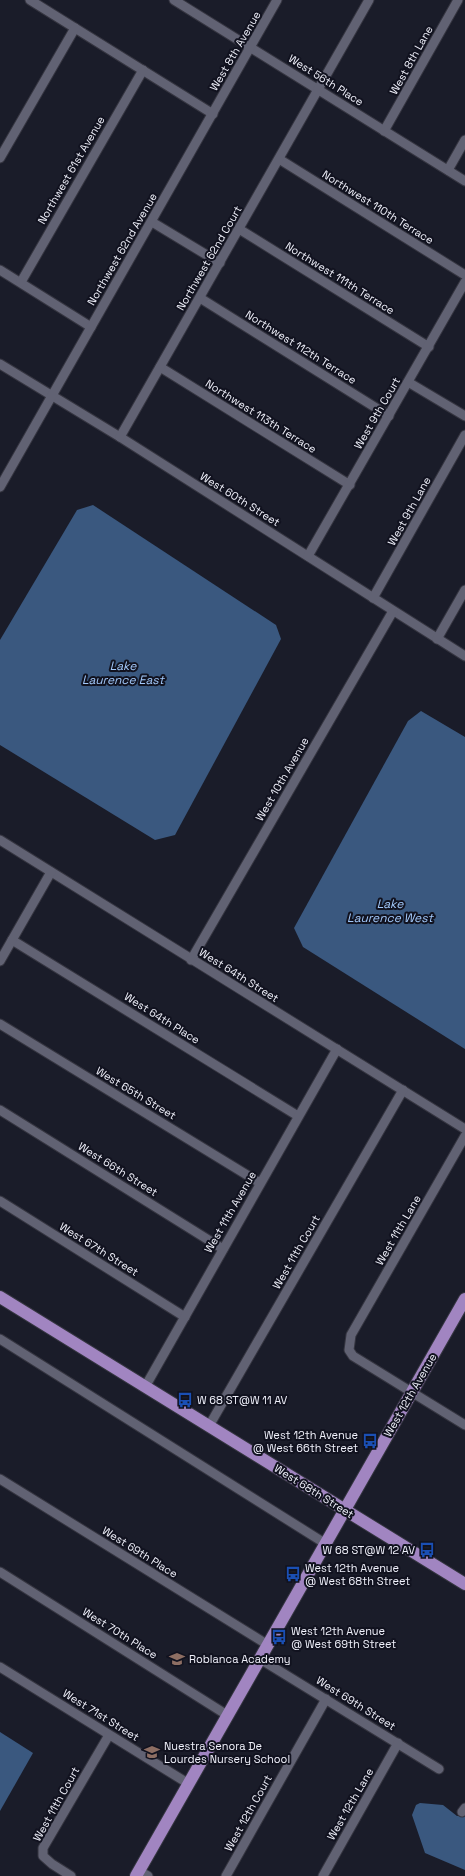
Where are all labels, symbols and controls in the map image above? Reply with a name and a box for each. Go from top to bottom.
street label: West 8th Avenue [207,9,263,93]
street label: West 8th Lane [386,23,436,97]
street label: West 56th Place [286,51,366,109]
street label: Northwest 61st Avenue [34,114,108,226]
street label: Northwest 110th Terrace [320,167,436,247]
street label: Northwest 62nd Avenue [84,190,160,308]
street label: Northwest 62nd Court [173,203,245,313]
street label: Northwest 111th Terrace [283,239,397,317]
street label: Northwest 112th Terrace [243,307,359,387]
street label: West 9th Court [351,375,403,451]
street label: Northwest 113th Terrace [203,376,319,456]
street label: West 60th Street [197,469,283,529]
street label: West 9th Lane [384,474,434,548]
water label: Lake Laurence East [82,658,166,688]
street label: West 10th Avenue [252,735,312,823]
water label: Lake Laurence West [347,896,434,926]
street label: West 64th Street [197,945,281,1005]
street label: West 64th Place [122,989,202,1047]
street label: West 65th Street [93,1064,179,1122]
street label: West 66th Street [76,1139,160,1199]
street label: West 11th Avenue [201,1169,259,1255]
street label: West 11th Lane [372,1192,424,1268]
street label: West 11th Court [269,1212,323,1292]
street label: West 67th Street [57,1219,141,1279]
street label: West 12th Avenue [380,1351,440,1439]
bus stop icon: W 68 ST@W 11 AV [176,1391,194,1409]
place label: W 68 ST@W 11 AV [197,1393,288,1407]
place label: West 12th Avenue @ West 66th Street [253,1428,358,1455]
bus stop icon: West 12th Avenue @ West 66th Street [361,1432,379,1450]
street label: West 68th Street [272,1461,356,1521]
street label: West 69th Place [100,1523,180,1581]
bus stop icon: W 68 ST@W 12 AV [418,1541,436,1559]
place label: W 68 ST@W 12 AV [323,1543,415,1557]
place label: West 12th Avenue @ West 68th Street [305,1561,410,1588]
bus stop icon: West 12th Avenue @ West 68th Street [284,1565,302,1583]
street label: West 70th Place [80,1604,160,1662]
place label: West 12th Avenue @ West 69th Street [291,1624,396,1651]
bus stop icon: West 12th Avenue @ West 69th Street [270,1628,288,1646]
school or university icon: Roblanca Academy [168,1650,186,1668]
place label: Roblanca Academy [189,1652,291,1666]
street label: West 69th Street [314,1673,398,1733]
street label: West 71st Street [60,1686,142,1744]
place label: Nuestra Senora De Lourdes Nursery School [164,1739,290,1766]
school or university icon: Nuestra Senora De Lourdes Nursery School [143,1743,161,1761]
street label: West 11th Court [30,1764,82,1844]
street label: West 12th Lane [324,1765,376,1843]
street label: West 12th Court [221,1772,275,1854]

